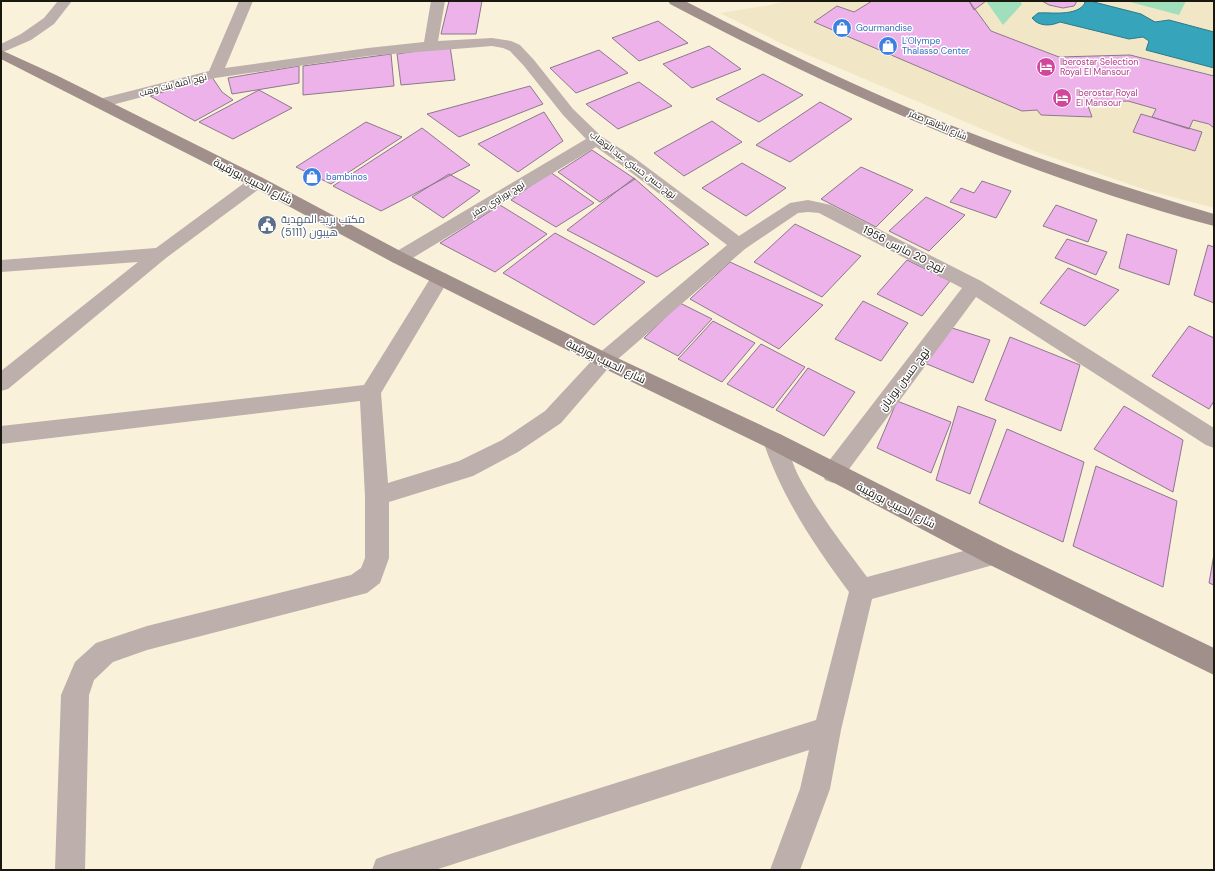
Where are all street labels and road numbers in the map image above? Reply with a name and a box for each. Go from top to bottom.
street label: نهج آمنة بنت وهب [138,71,208,99]
street label: شارع الطاهر صفر [906,107,969,143]
street label: نهج حسن حسني عبد الوهاب [587,129,679,202]
street label: شارع الحبيب بورقيبة [211,155,295,208]
street label: نهج بوراوي صفر [468,178,527,221]
street label: نهج 20 مارس 1956 [860,222,947,277]
street label: شارع الحبيب بورقيبة [563,336,648,387]
street label: نهج حسين بوزيان [876,344,933,414]
street label: شارع الحبيب بورقيبة [854,479,938,532]

